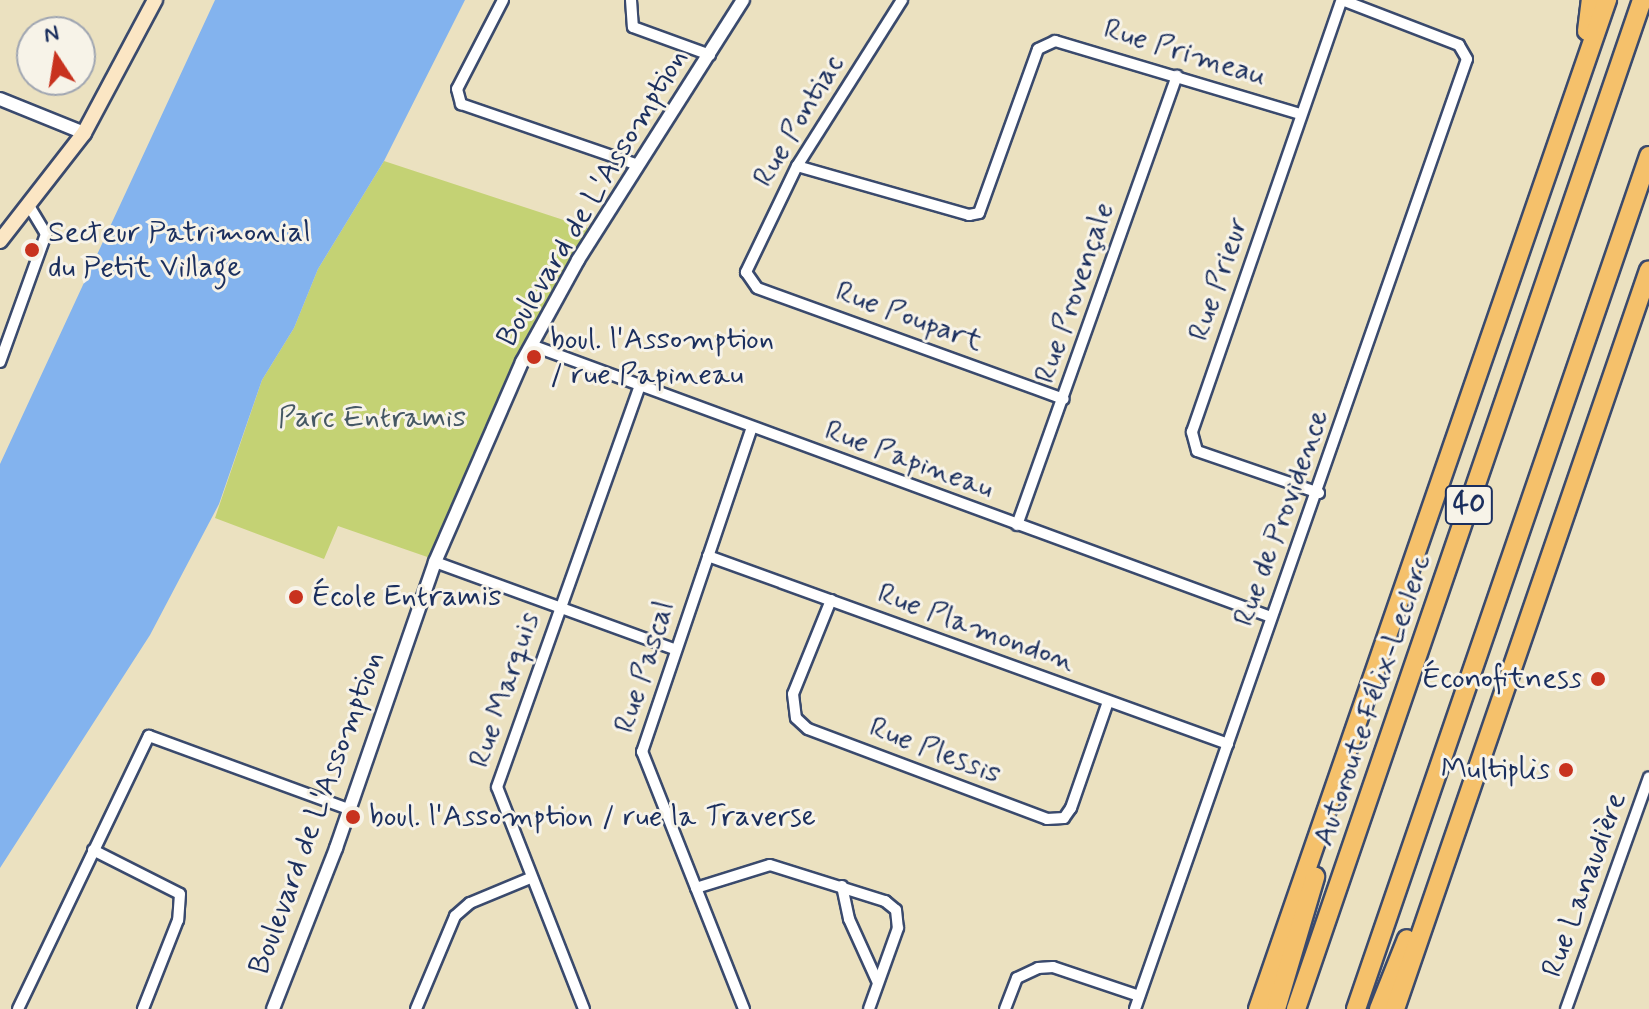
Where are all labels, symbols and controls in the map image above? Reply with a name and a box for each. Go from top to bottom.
street label: Rue Primeau [1100,11,1270,95]
north arrow [16,16,96,96]
text: N [41,19,62,50]
street label: Boulevard de L'Assomption [490,43,696,353]
street label: Rue Pontiac [746,49,852,193]
street label: Rue Provençale [1027,198,1123,388]
street label: Rue Prieur [1180,210,1258,348]
place label: Secteur Patrimonial du Petit Village [48,215,292,286]
marker: Secteur Patrimonial du Petit Village [23,241,41,259]
street label: Rue Poupart [832,274,986,360]
place label: boul. l'Assomption / rue Papineau [550,322,774,392]
marker: boul. l'Assomption / rue Papineau [525,348,543,366]
park label: Parc Entramis [282,400,462,436]
street label: Rue de Providence [1226,404,1338,632]
street label: Rue Papineau [824,414,994,506]
road number: 40 [1443,481,1495,529]
street label: Autoroute Félix-Leclerc [1306,550,1440,850]
street label: Rue Plamondon [874,576,1078,680]
place label: École Entramis [312,579,500,615]
marker: École Entramis [287,588,305,606]
street label: Rue Pascal [607,598,683,736]
street label: Rue Marquis [463,611,547,769]
street label: Boulevard de L'Assomption [242,647,392,979]
place label: Éconofitness [1422,661,1582,697]
marker: Éconofitness [1589,670,1607,688]
street label: Rue Plessis [864,709,1006,793]
place label: Multiplis [1441,752,1550,788]
marker: Multiplis [1557,761,1575,779]
street label: Rue Lanaudière [1535,787,1635,983]
place label: boul. l'Assomption / rue la Traverse [369,799,809,835]
marker: boul. l'Assomption / rue la Traverse [344,808,362,826]

